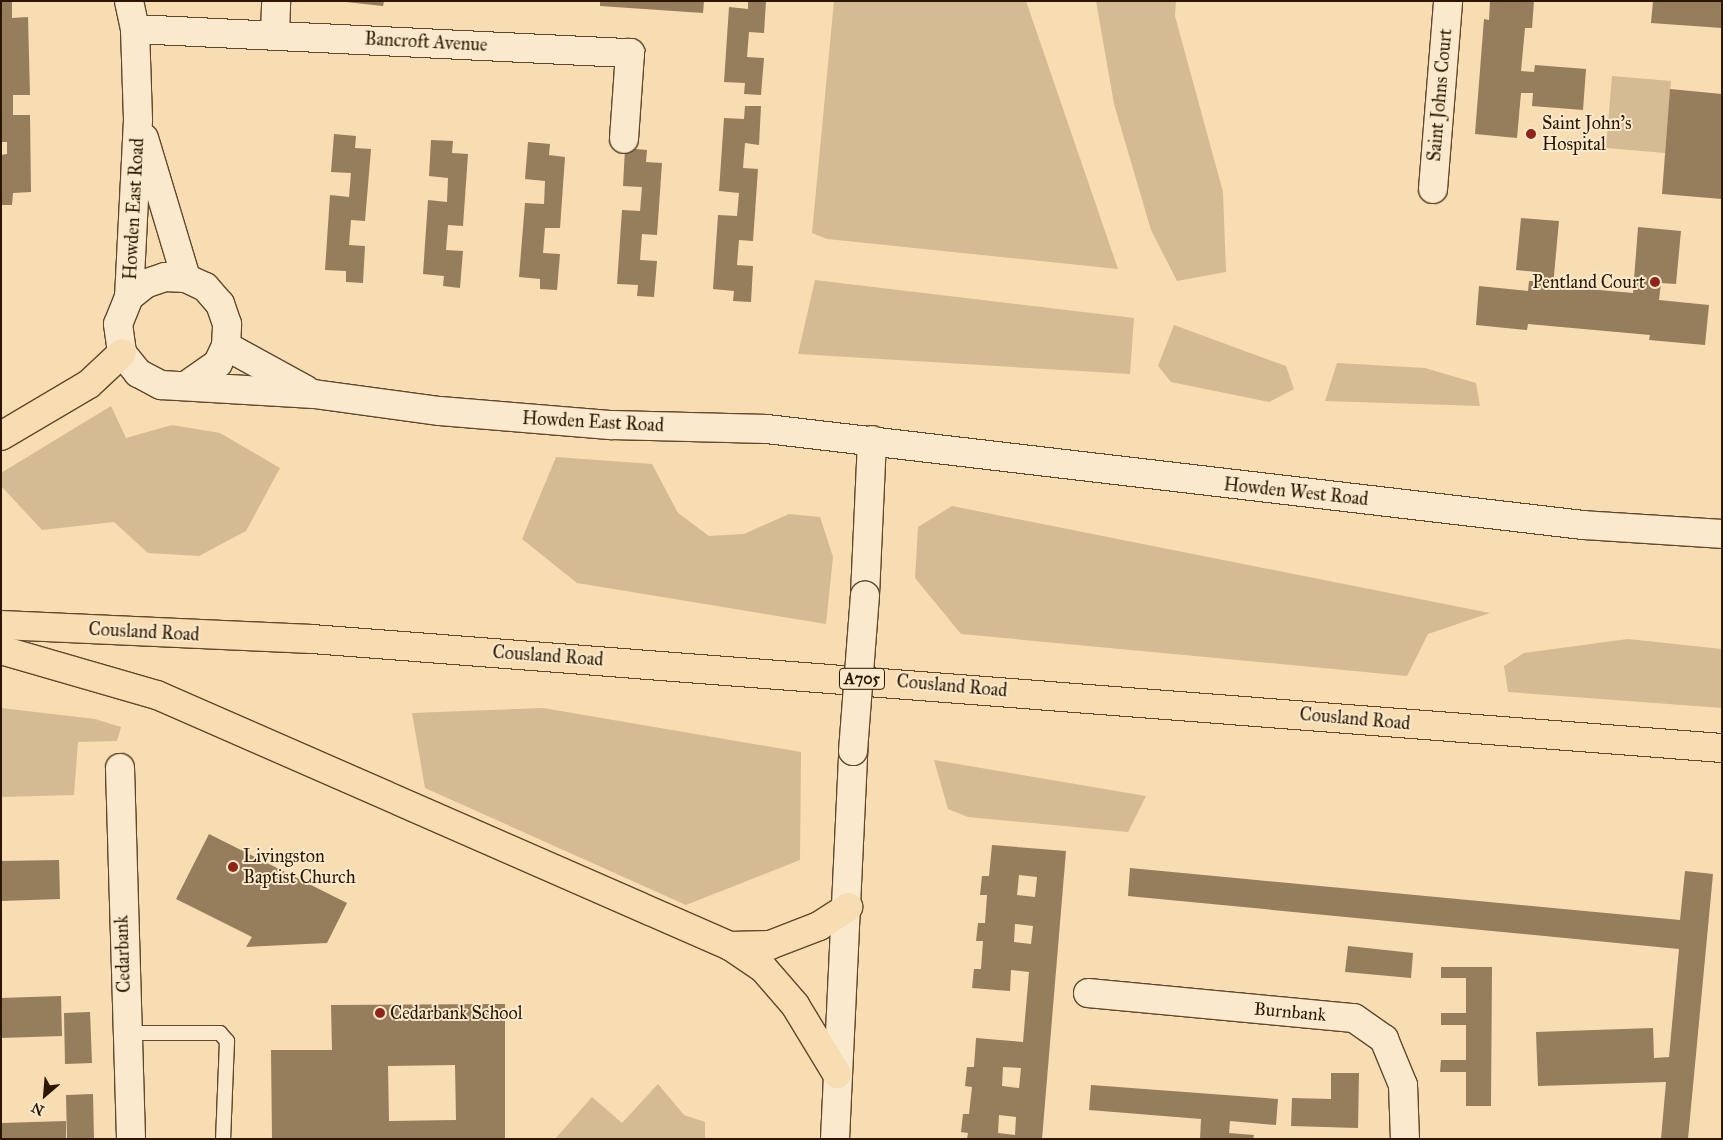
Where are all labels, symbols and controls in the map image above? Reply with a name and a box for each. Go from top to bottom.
street label: Bancroft Avenue [364,28,488,56]
street label: Saint Johns Court [1423,28,1457,162]
place label: Saint John's Hospital [1542,113,1631,156]
marker: Saint John's Hospital [1524,127,1538,141]
street label: Howden East Road [119,138,149,280]
place label: Pentland Court [1532,271,1645,293]
marker: Pentland Court [1649,276,1661,288]
street label: Howden East Road [522,407,664,437]
street label: Howden West Road [1223,474,1369,510]
street label: Cousland Road [88,618,200,646]
street label: Cousland Road [492,641,604,671]
road number: A705 [838,666,886,692]
street label: Cousland Road [896,670,1008,702]
street label: Cousland Road [1299,703,1411,735]
place label: Livingston Baptist Church [243,846,356,889]
marker: Livingston Baptist Church [227,861,239,873]
street label: Cedarbank [111,915,135,993]
street label: Burnbank [1253,998,1327,1026]
place label: Cedarbank School [390,1002,523,1024]
marker: Cedarbank School [374,1007,386,1019]
north arrow [20,1070,70,1120]
text: N [29,1099,47,1119]

